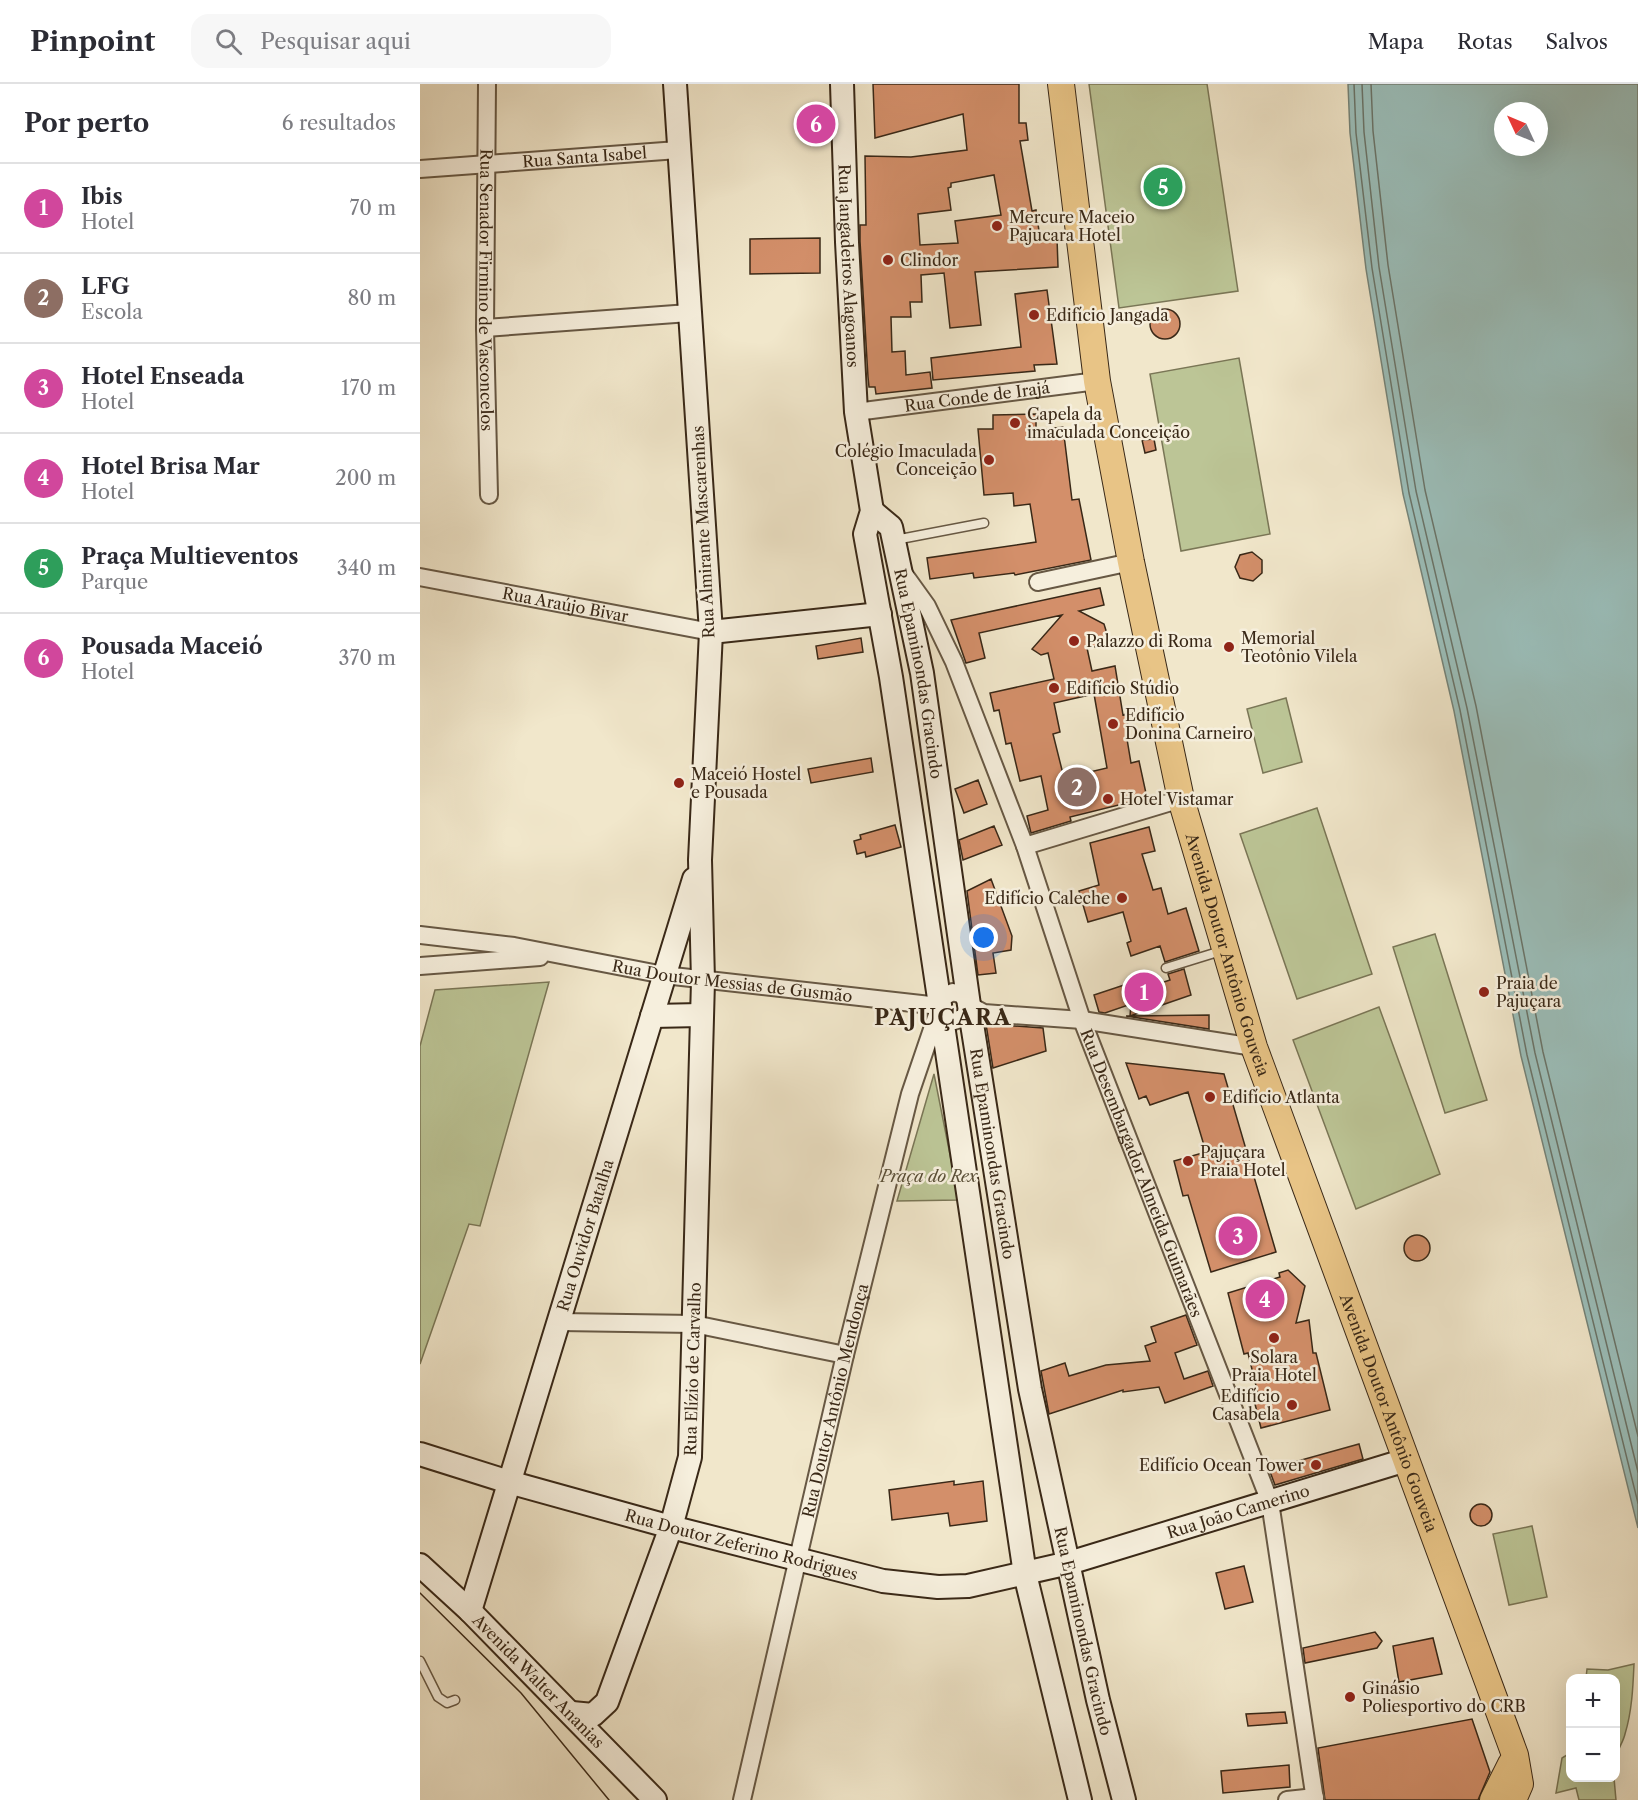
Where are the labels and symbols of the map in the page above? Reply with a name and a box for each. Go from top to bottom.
pin: 6 [796,102,836,147]
north arrow [1494,102,1548,156]
street label: Rua Santa Isabel [521,142,648,171]
street label: Rua Senador Firmino de Vasconcelos [475,149,497,431]
street label: Rua Jangadeiros Alagoanos [835,164,864,368]
pin: 5 [1144,164,1182,210]
place label: Mercure Maceio Pajucara Hotel [1009,207,1135,245]
marker: Mercure Maceio Pajucara Hotel [990,219,1004,233]
place label: Clindor [900,250,959,270]
marker: Clindor [881,253,895,267]
place label: Edifício Jangada [1046,305,1169,325]
marker: Edifício Jangada [1027,308,1041,322]
street label: Rua Conde de Irajá [903,377,1051,416]
place label: Capela da imaculada Conceição [1027,404,1190,442]
marker: Capela da imaculada Conceição [1008,416,1022,430]
street label: Rua Almirante Mascarenhas [687,425,719,639]
place label: Colégio Imaculada Conceição [835,441,978,479]
marker: Colégio Imaculada Conceição [982,453,996,467]
street label: Rua Epaminondas Gracindo [890,566,947,780]
street label: Rua Araújo Bivar [501,583,630,626]
place label: Memorial Teotônio Vilela [1241,628,1358,666]
place label: Palazzo di Roma [1086,631,1213,651]
marker: Palazzo di Roma [1067,634,1081,648]
marker: Memorial Teotônio Vilela [1222,640,1236,654]
place label: Edifício Stúdio [1066,678,1179,698]
marker: Edifício Stúdio [1047,681,1061,695]
place label: Edifício Donina Carneiro [1125,705,1253,743]
marker: Edifício Donina Carneiro [1106,717,1120,731]
place label: Maceió Hostel e Pousada [691,764,801,802]
pin: 2 [1058,764,1096,810]
marker: Maceió Hostel e Pousada [672,776,686,790]
place label: Hotel Vistamar [1120,789,1234,809]
marker: Hotel Vistamar [1101,792,1115,806]
street label: Avenida Doutor Antônio Gouveia [1181,830,1274,1079]
place label: Edifício Caleche [984,888,1110,908]
marker: Edifício Caleche [1115,891,1129,905]
your location [969,923,998,952]
street label: Rua Doutor Messias de Gusmão [611,955,854,1006]
pin: 1 [1124,970,1164,1014]
place label: Praia de Pajuçara [1496,973,1562,1011]
marker: Praia de Pajuçara [1477,985,1491,999]
district label: PAJUÇARA [874,1004,1012,1031]
street label: Rua Desembargador Almeida Guimarães [1076,1026,1207,1320]
street label: Rua Epaminondas Gracindo [966,1047,1019,1261]
place label: Edifício Atlanta [1222,1087,1340,1107]
marker: Edifício Atlanta [1203,1090,1217,1104]
place label: Pajuçara Praia Hotel [1200,1142,1286,1180]
marker: Pajuçara Praia Hotel [1181,1154,1195,1168]
street label: Rua Ouvidor Batalha [552,1156,618,1314]
park label: Praça do Rex [879,1166,978,1186]
pin: 3 [1218,1214,1258,1258]
pin: 4 [1246,1276,1284,1322]
street label: Rua Doutor Antônio Mendonça [798,1281,873,1520]
street label: Rua Elízio de Carvalho [680,1282,705,1456]
street label: Avenida Doutor Antônio Gouveia [1335,1290,1442,1535]
marker: Solara Praia Hotel [1267,1331,1281,1345]
place label: Solara Praia Hotel [1231,1347,1317,1385]
place label: Edifício Casabela [1212,1386,1281,1424]
marker: Edifício Casabela [1285,1398,1299,1412]
place label: Edifício Ocean Tower [1139,1455,1304,1475]
marker: Edifício Ocean Tower [1309,1458,1323,1472]
street label: Rua João Camerino [1164,1480,1312,1543]
street label: Rua Doutor Zeferino Rodrigues [623,1505,860,1584]
street label: Rua Epaminondas Gracindo [1050,1525,1117,1738]
street label: Avenida Walter Ananias [468,1609,608,1752]
place label: Ginásio Poliesportivo do CRB [1362,1678,1526,1716]
marker: Ginásio Poliesportivo do CRB [1343,1690,1357,1704]

